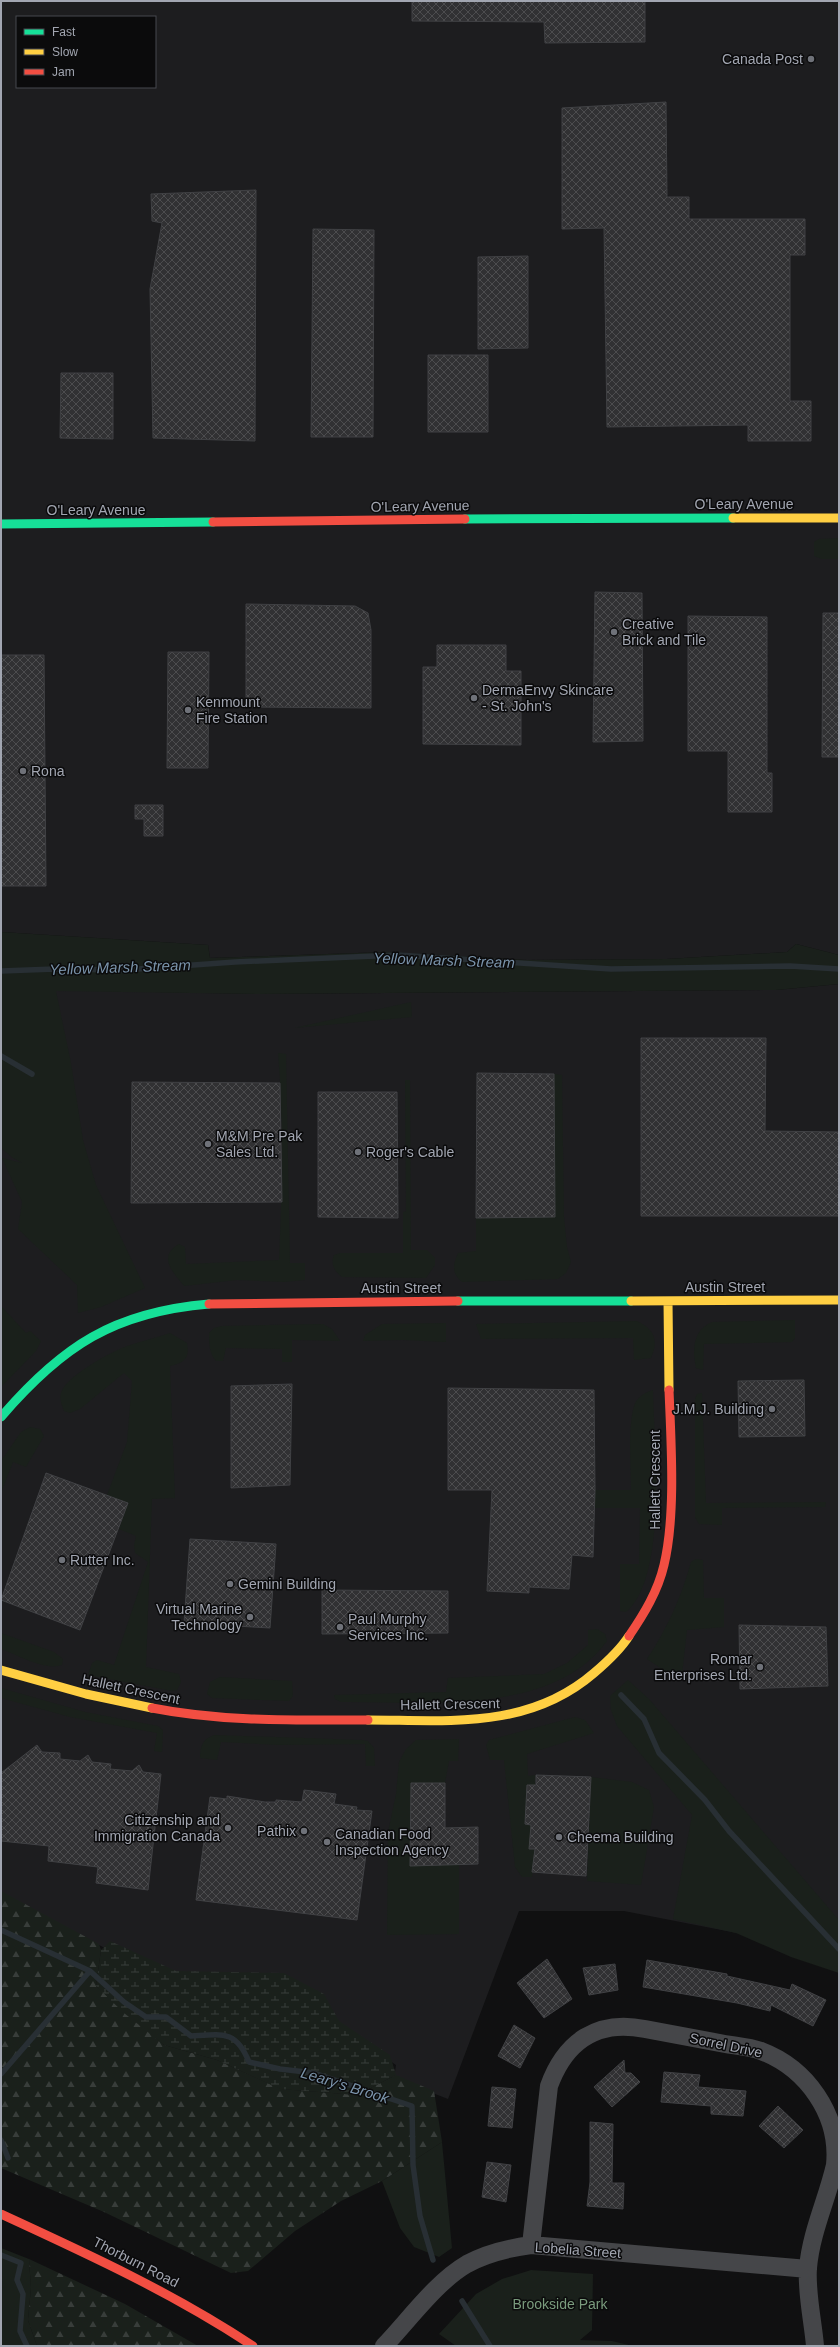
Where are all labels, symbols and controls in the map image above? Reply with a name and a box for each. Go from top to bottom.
legend [16,16,156,88]
text: Fast [52,25,76,39]
text: Slow [52,45,78,59]
place label: Canada Post [722,51,803,67]
marker: Canada Post [806,54,816,64]
text: Jam [52,65,75,79]
street label: O'Leary Avenue [695,496,794,512]
street label: O'Leary Avenue [370,497,470,515]
street label: O'Leary Avenue [47,502,146,518]
place label: Creative Brick and Tile [622,616,706,648]
marker: Creative Brick and Tile [609,627,619,637]
place label: DermaEnvy Skincare - St. John's [482,682,614,714]
marker: DermaEnvy Skincare - St. John's [469,693,479,703]
place label: Kenmount Fire Station [196,694,268,726]
marker: Kenmount Fire Station [183,705,193,715]
place label: Rona [31,763,65,779]
marker: Rona [18,766,28,776]
water label: Yellow Marsh Stream [373,949,515,971]
water label: Yellow Marsh Stream [49,956,191,978]
place label: M&M Pre Pak Sales Ltd. [216,1128,303,1160]
marker: M&M Pre Pak Sales Ltd. [203,1139,213,1149]
place label: Roger's Cable [366,1144,454,1160]
marker: Roger's Cable [353,1147,363,1157]
street label: Austin Street [685,1279,765,1295]
street label: Austin Street [361,1280,441,1296]
place label: J.M.J. Building [673,1401,764,1417]
marker: J.M.J. Building [767,1404,777,1414]
street label: Hallett Crescent [647,1430,663,1530]
place label: Rutter Inc. [70,1552,135,1568]
marker: Rutter Inc. [57,1555,67,1565]
place label: Gemini Building [238,1576,336,1592]
marker: Gemini Building [225,1579,235,1589]
place label: Virtual Marine Technology [156,1601,242,1633]
place label: Paul Murphy Services Inc. [348,1611,428,1643]
marker: Virtual Marine Technology [245,1612,255,1622]
marker: Paul Murphy Services Inc. [335,1622,345,1632]
place label: Romar Enterprises Ltd. [654,1651,752,1683]
marker: Romar Enterprises Ltd. [755,1662,765,1672]
street label: Hallett Crescent [81,1671,181,1707]
street label: Hallett Crescent [400,1695,500,1713]
place label: Citizenship and Immigration Canada [94,1812,220,1844]
marker: Citizenship and Immigration Canada [223,1823,233,1833]
place label: Pathix [257,1823,296,1839]
marker: Pathix [299,1826,309,1836]
place label: Canadian Food Inspection Agency [335,1826,449,1858]
place label: Cheema Building [567,1829,674,1845]
marker: Cheema Building [554,1832,564,1842]
marker: Canadian Food Inspection Agency [322,1837,332,1847]
street label: Sorrel Drive [688,2029,764,2061]
water label: Leary's Brook [299,2064,393,2107]
street label: Thorburn Road [90,2233,182,2291]
street label: Lobelia Street [534,2239,622,2261]
park label: Brookside Park [513,2296,608,2312]

